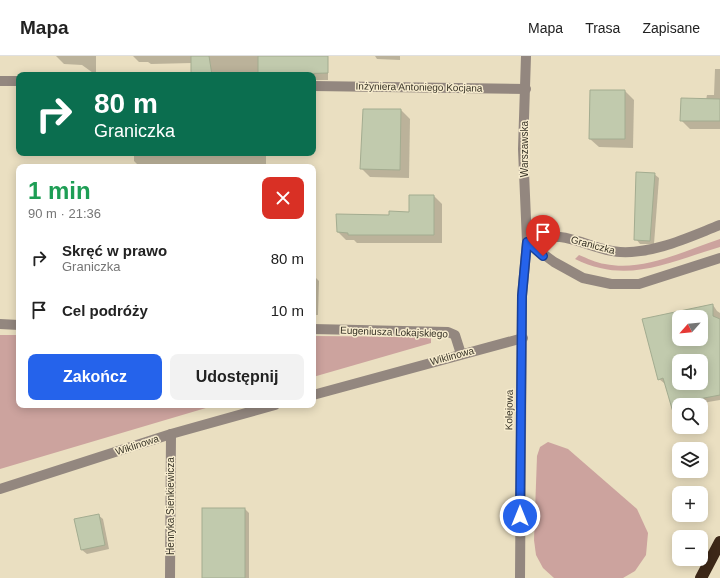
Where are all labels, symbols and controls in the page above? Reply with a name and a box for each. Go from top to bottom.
text: Mapa [20,17,69,38]
text: Mapa [528,20,563,36]
text: Trasa [585,20,620,36]
text: Zapisane [642,20,700,36]
street label: Inżyniera Antoniego Kocjana [356,80,483,94]
icon: right [28,88,80,140]
text: 80 m [94,88,158,119]
street label: Warszawska [519,120,530,177]
text: Graniczka [94,121,175,141]
text: 1 min [28,177,91,204]
button: close [262,177,304,219]
text: 90 m · 21:36 [28,206,101,221]
pin [526,215,560,256]
icon: arrive [532,221,554,243]
street label: Graniczka [570,234,617,256]
text: Skręć w prawo [62,242,167,259]
icon: right [28,247,50,269]
text: 80 m [271,250,304,267]
text: Graniczka [62,259,121,274]
icon: arrive [28,299,50,321]
text: Cel podróży [62,302,148,319]
text: 10 m [271,302,304,319]
north arrow [672,310,708,346]
map controls [672,310,708,566]
street label: Eugeniusza Lokajskiego [340,325,449,339]
street label: Wiklinowa [429,345,476,367]
button: Zakończ [28,354,162,400]
button: Udostępnij [170,354,304,400]
button: sound [672,354,708,390]
street label: Kolejowa [503,389,515,430]
button: search [672,398,708,434]
street label: Wiklinowa [114,433,161,457]
button: layers [672,442,708,478]
street label: Henryka Sienkiewicza [165,457,176,555]
button: + [672,486,708,522]
position arrow [499,495,541,537]
button: − [672,530,708,566]

